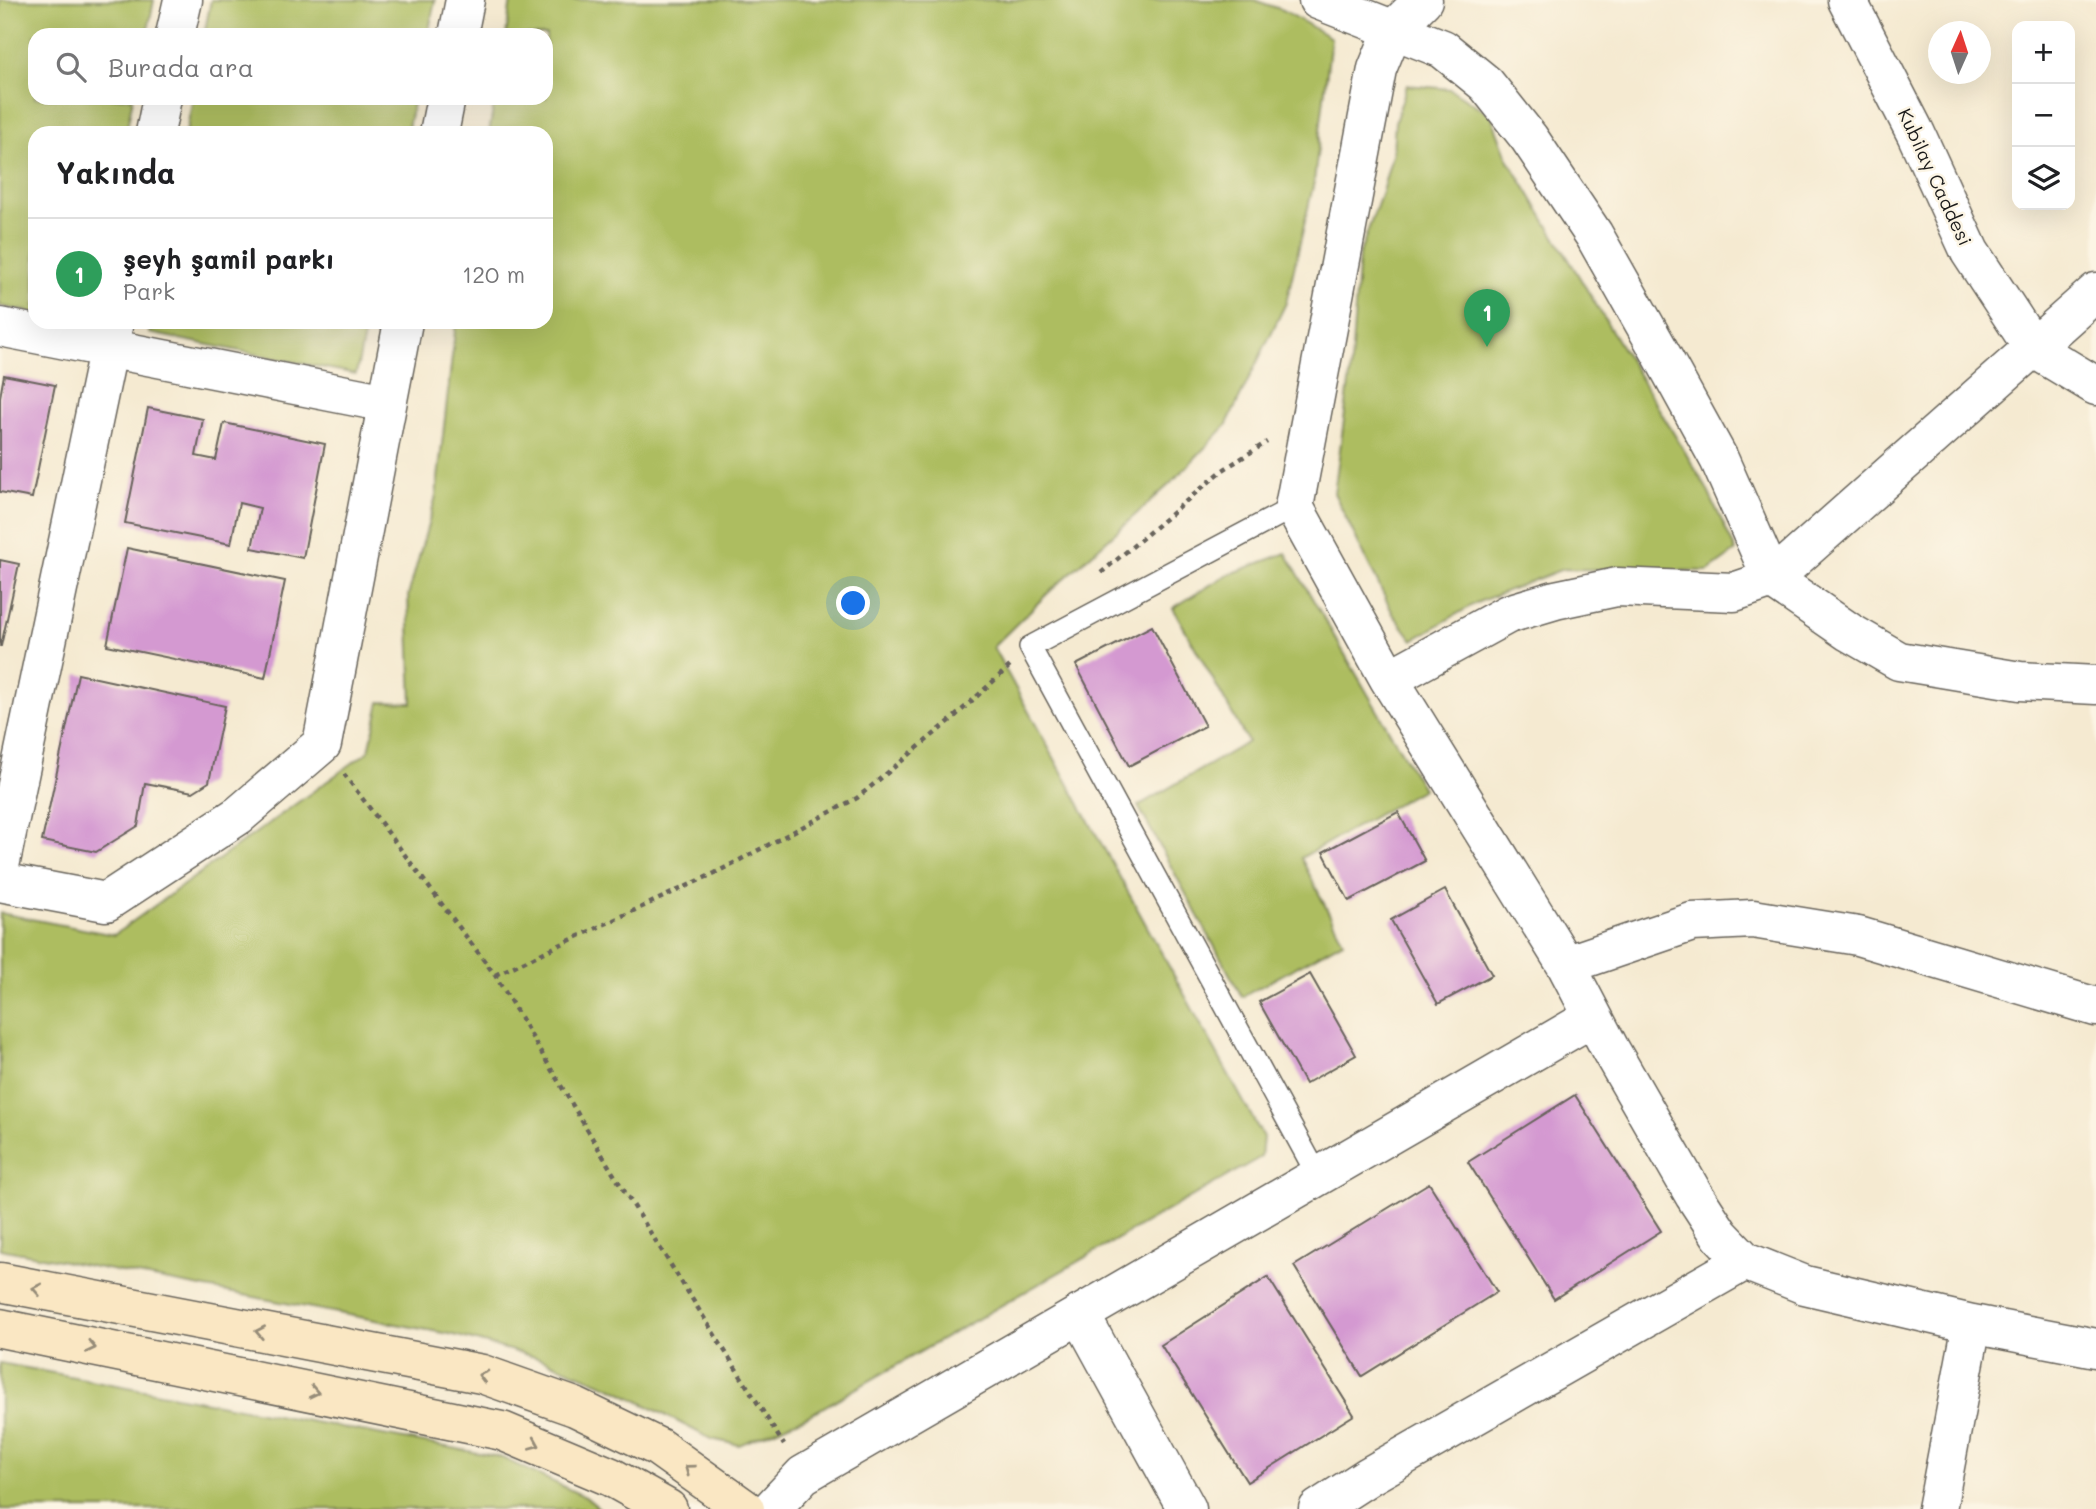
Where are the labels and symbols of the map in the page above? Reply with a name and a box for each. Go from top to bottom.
north arrow [1928,21,1991,84]
street label: Kubilay Caddesi [1893,104,1978,249]
pin: 1 [1464,289,1510,347]
your location [836,586,870,620]
one-way arrow [31,1282,43,1297]
one-way arrow [254,1325,266,1340]
one-way arrow [85,1338,97,1353]
one-way arrow [478,1369,490,1384]
one-way arrow [308,1384,320,1399]
one-way arrow [528,1436,540,1450]
one-way arrow [684,1465,697,1477]

